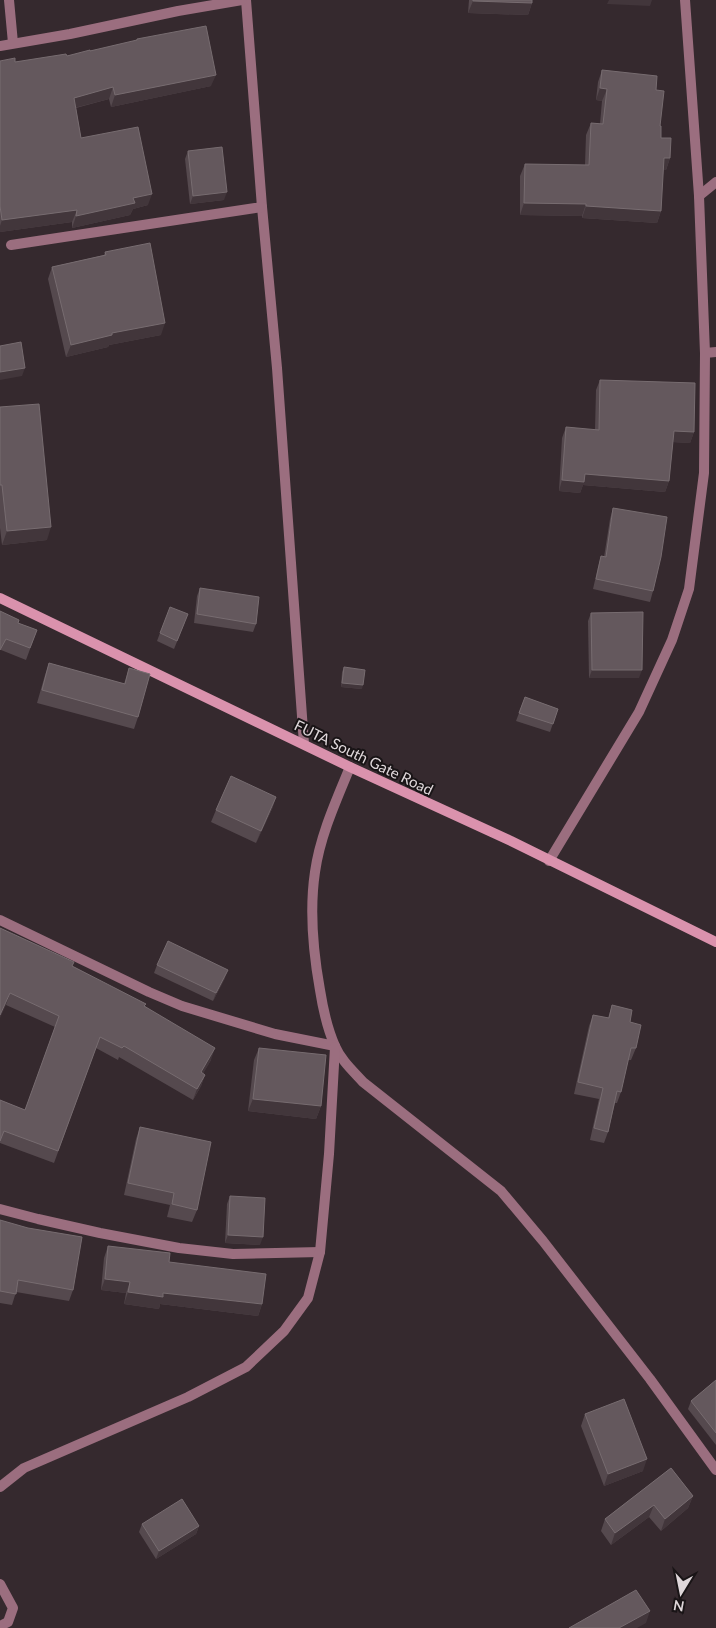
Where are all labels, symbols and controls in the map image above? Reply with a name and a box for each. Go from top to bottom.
street label: FUTA South Gate Road [292,716,436,798]
north arrow [656,1568,706,1618]
text: N [672,1597,685,1616]

